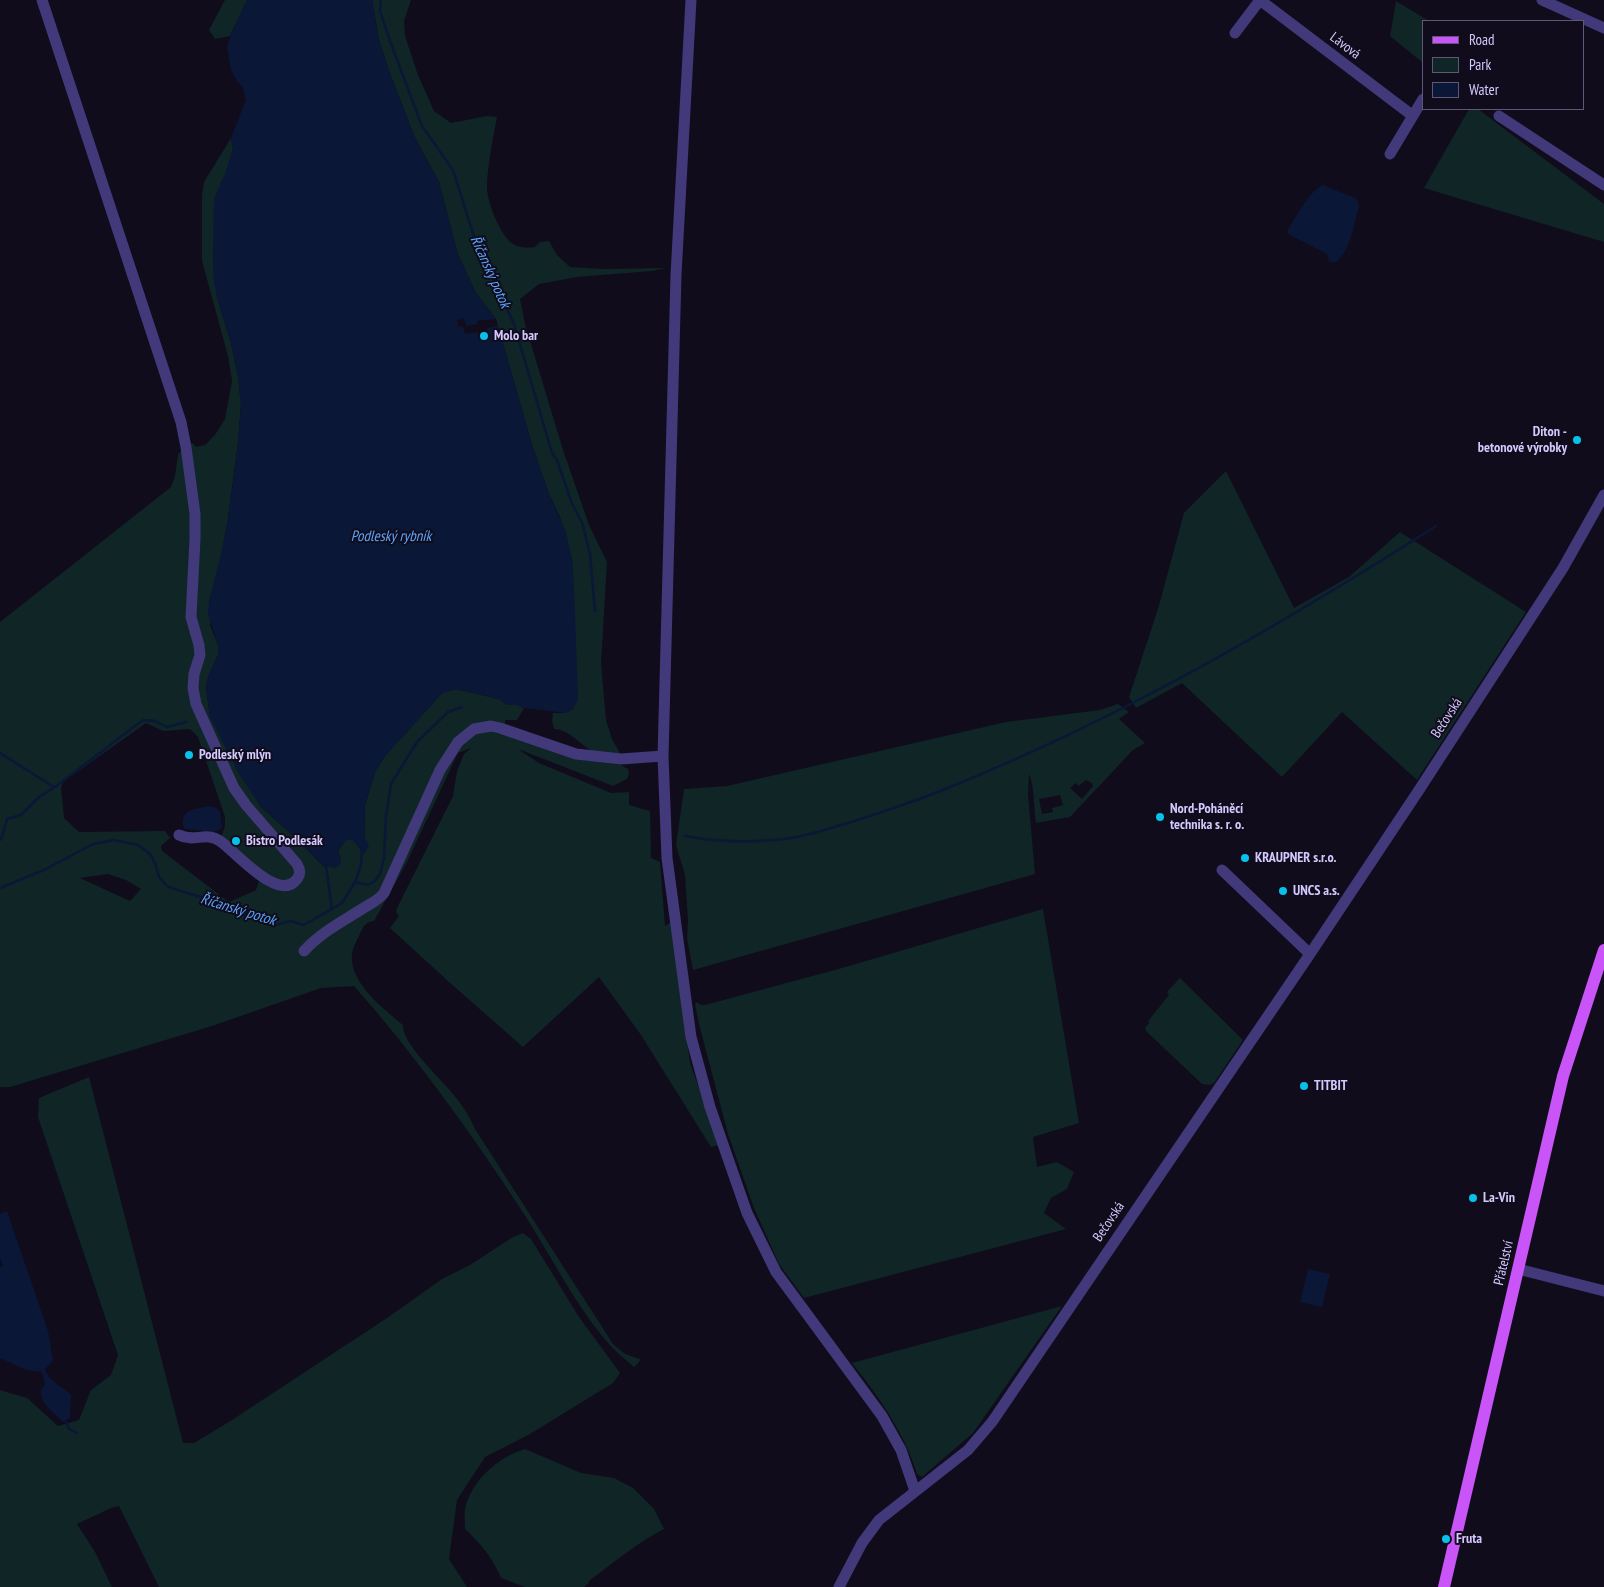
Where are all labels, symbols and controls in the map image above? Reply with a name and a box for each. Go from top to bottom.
legend [1422,20,1584,110]
street label: Lávová [1326,29,1364,63]
text: Road [1469,30,1495,49]
text: Park [1469,55,1491,74]
text: Water [1469,80,1499,99]
water label: Říčanský potok [466,233,514,311]
place label: Molo bar [494,328,538,344]
marker: Molo bar [478,330,490,342]
place label: Diton - betonové výrobky [1478,424,1567,457]
marker: Diton - betonové výrobky [1571,434,1583,446]
water label: Podleský rybník [351,528,431,546]
street label: Bečovská [1428,695,1466,741]
place label: Podleský mlýn [199,747,271,763]
marker: Podleský mlýn [183,749,195,761]
place label: Nord-Poháněcí technika s. r. o. [1170,801,1244,834]
marker: Nord-Poháněcí technika s. r. o. [1154,811,1166,823]
place label: Bistro Podlesák [246,833,323,849]
marker: Bistro Podlesák [230,835,242,847]
place label: KRAUPNER s.r.o. [1255,850,1337,866]
marker: KRAUPNER s.r.o. [1239,852,1251,864]
place label: UNCS a.s. [1293,883,1340,899]
marker: UNCS a.s. [1277,885,1289,897]
water label: Říčanský potok [198,890,278,930]
place label: TITBIT [1314,1078,1347,1094]
marker: TITBIT [1298,1080,1310,1092]
place label: La-Vin [1483,1190,1515,1206]
marker: La-Vin [1467,1192,1479,1204]
street label: Bečovská [1090,1199,1128,1245]
street label: Přátelství [1491,1239,1517,1287]
place label: Fruta [1456,1531,1482,1547]
marker: Fruta [1440,1533,1452,1545]

